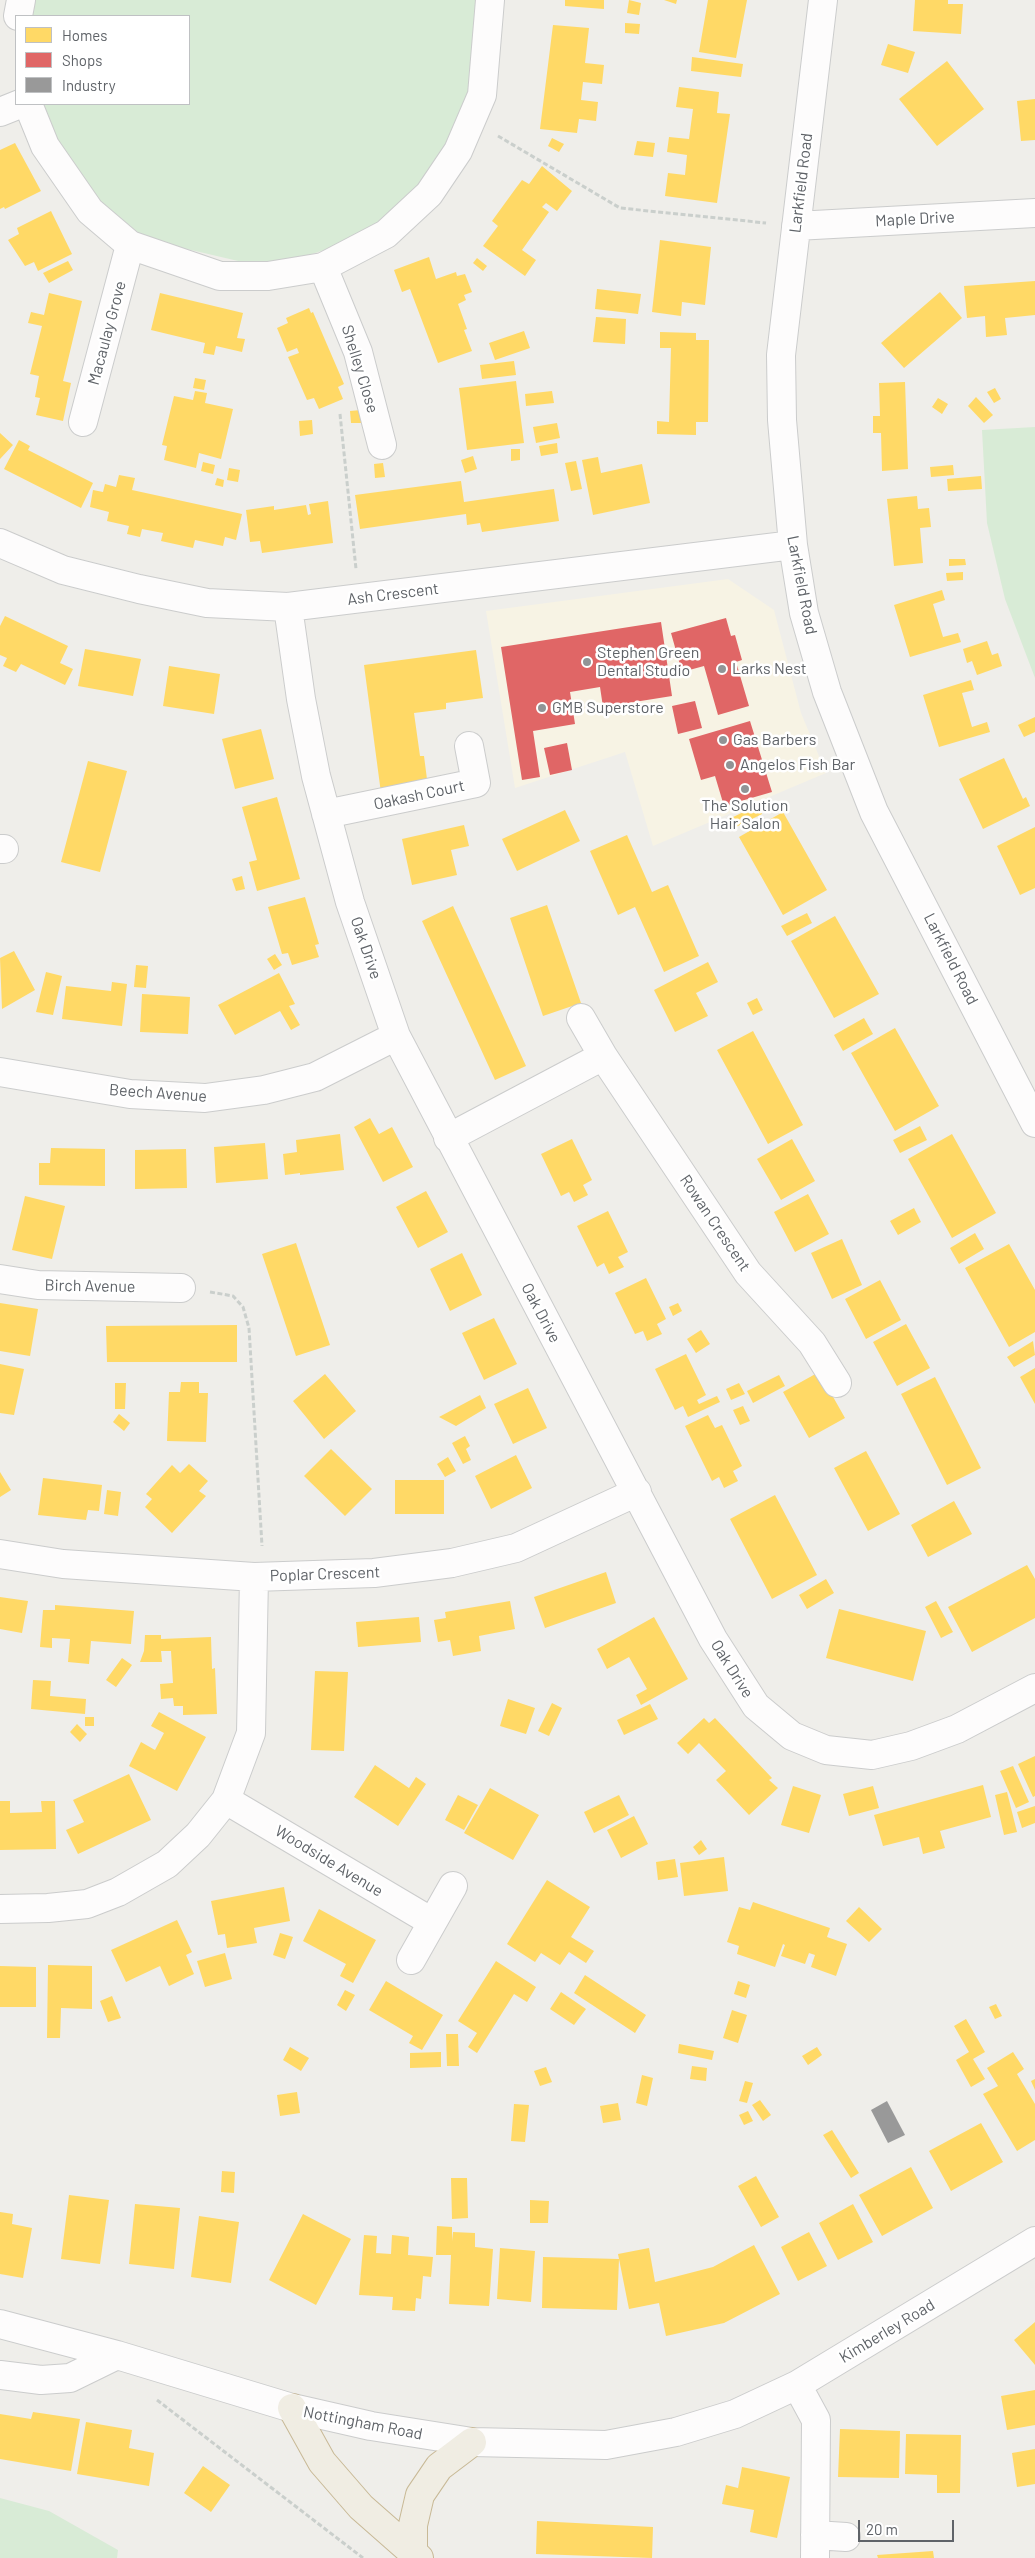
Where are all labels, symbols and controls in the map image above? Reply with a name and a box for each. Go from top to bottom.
legend [15,15,190,105]
text: Homes [62,26,107,44]
text: Shops [62,51,102,69]
text: Industry [62,76,116,94]
street label: Larkfield Road [785,132,817,234]
street label: Maple Drive [875,207,955,231]
street label: Macaulay Grove [84,279,130,387]
street label: Shelley Close [338,323,382,415]
street label: Larkfield Road [783,534,821,636]
street label: Ash Crescent [346,579,440,609]
place label: Stephen Green Dental Studio [597,643,699,681]
marker: Stephen Green Dental Studio [581,656,593,668]
place label: Larks Nest [732,659,807,679]
marker: Larks Nest [716,663,728,675]
place label: GMB Superstore [552,698,664,718]
marker: GMB Superstore [536,702,548,714]
place label: Gas Barbers [733,730,816,750]
marker: Gas Barbers [717,734,729,746]
place label: Angelos Fish Bar [740,755,855,775]
marker: Angelos Fish Bar [724,759,736,771]
street label: Oakash Court [372,776,466,814]
marker: The Solution Hair Salon [739,783,751,795]
place label: The Solution Hair Salon [702,796,788,834]
street label: Larkfield Road [920,910,982,1008]
street label: Oak Drive [346,914,386,982]
street label: Beech Avenue [108,1080,208,1106]
street label: Rowan Crescent [676,1171,754,1275]
street label: Birch Avenue [44,1276,136,1296]
street label: Oak Drive [517,1280,565,1346]
street label: Poplar Crescent [269,1562,381,1586]
street label: Oak Drive [707,1636,757,1702]
street label: Woodside Avenue [272,1821,386,1901]
street label: Kimberley Road [836,2295,938,2367]
street label: Nottingham Road [302,2402,424,2444]
scale bar [860,2510,956,2542]
text: 20 m [866,2520,898,2538]

